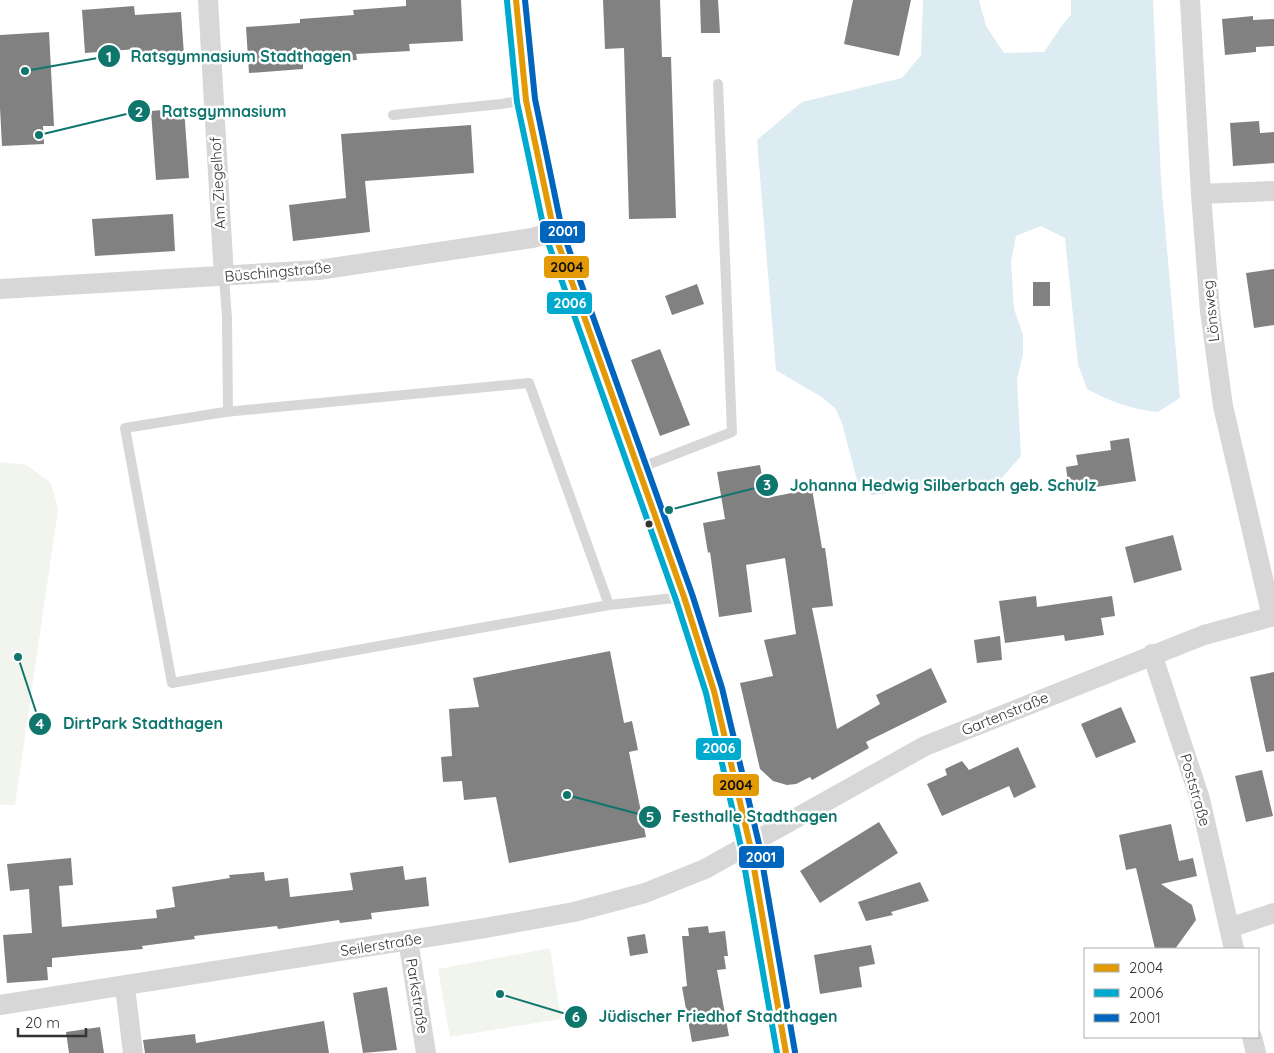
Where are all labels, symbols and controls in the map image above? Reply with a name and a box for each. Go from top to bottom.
callout: Ratsgymnasium Stadthagen [96,41,362,72]
text: Ratsgymnasium Stadthagen [131,46,351,66]
text: 1 [106,47,112,66]
callout: Ratsgymnasium [126,96,297,127]
text: Ratsgymnasium [161,101,287,121]
text: 2 [135,102,143,121]
street label: Am Ziegelhof [206,136,229,230]
line badge: 2001 [539,220,586,244]
text: 2001 [548,222,578,240]
line badge: 2004 [543,255,590,279]
street label: Büschingstraße [224,257,332,286]
text: 2004 [550,258,584,276]
street label: Lönsweg [1198,279,1223,343]
line badge: 2006 [546,291,593,315]
text: 2006 [554,294,587,312]
callout: Johanna Hedwig Silberbach geb. Schulz [754,469,1106,500]
text: 3 [763,475,771,494]
text: Johanna Hedwig Silberbach geb. Schulz [790,475,1096,495]
unlabelled marker [644,519,654,529]
street label: Gartenstraße [959,687,1051,740]
callout: DirtPark Stadthagen [28,708,233,739]
text: DirtPark Stadthagen [63,713,223,733]
text: 4 [36,714,45,733]
line badge: 2006 [695,737,742,761]
text: 2006 [703,739,736,757]
street label: Poststraße [1176,751,1215,828]
line badge: 2004 [712,773,760,797]
text: 2004 [719,776,753,794]
callout: Festhalle Stadthagen [637,801,847,832]
text: Festhalle Stadthagen [672,806,838,826]
text: 5 [646,807,654,826]
line badge: 2001 [738,845,785,869]
text: 2001 [746,848,776,866]
street label: Seilerstraße [339,929,423,960]
legend [1084,948,1259,1038]
street label: Parkstraße [402,957,433,1035]
text: 2004 [1129,958,1163,977]
text: 2006 [1129,983,1163,1002]
callout: Jüdischer Friedhof Stadthagen [564,1001,848,1032]
scale bar [18,1006,85,1038]
text: Jüdischer Friedhof Stadthagen [598,1006,838,1026]
text: 6 [572,1007,580,1026]
text: 2001 [1129,1008,1161,1027]
text: 20 m [25,1013,60,1032]

